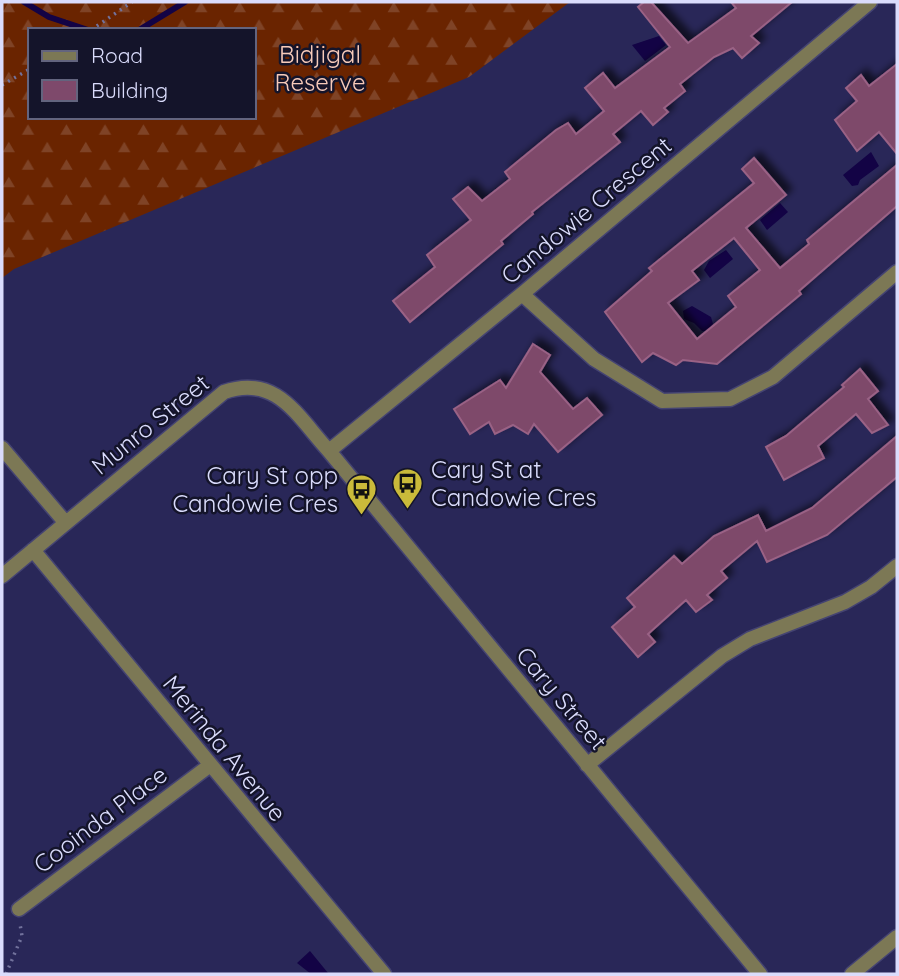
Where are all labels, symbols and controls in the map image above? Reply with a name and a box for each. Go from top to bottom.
legend [28,28,256,119]
park label: Bidjigal Reserve [275,39,365,97]
text: Road [91,42,143,68]
text: Building [91,77,168,103]
street label: Candowie Crescent [495,130,677,290]
street label: Munro Street [85,367,215,481]
place label: Cary St at Candowie Cres [431,454,597,512]
place label: Cary St opp Candowie Cres [172,460,338,518]
bus stop icon: Cary St at Candowie Cres [391,466,425,510]
bus stop icon: Cary St opp Candowie Cres [344,472,378,516]
street label: Cary Street [510,640,614,756]
street label: Merinda Avenue [157,669,293,827]
street label: Cooinda Place [27,759,173,879]

